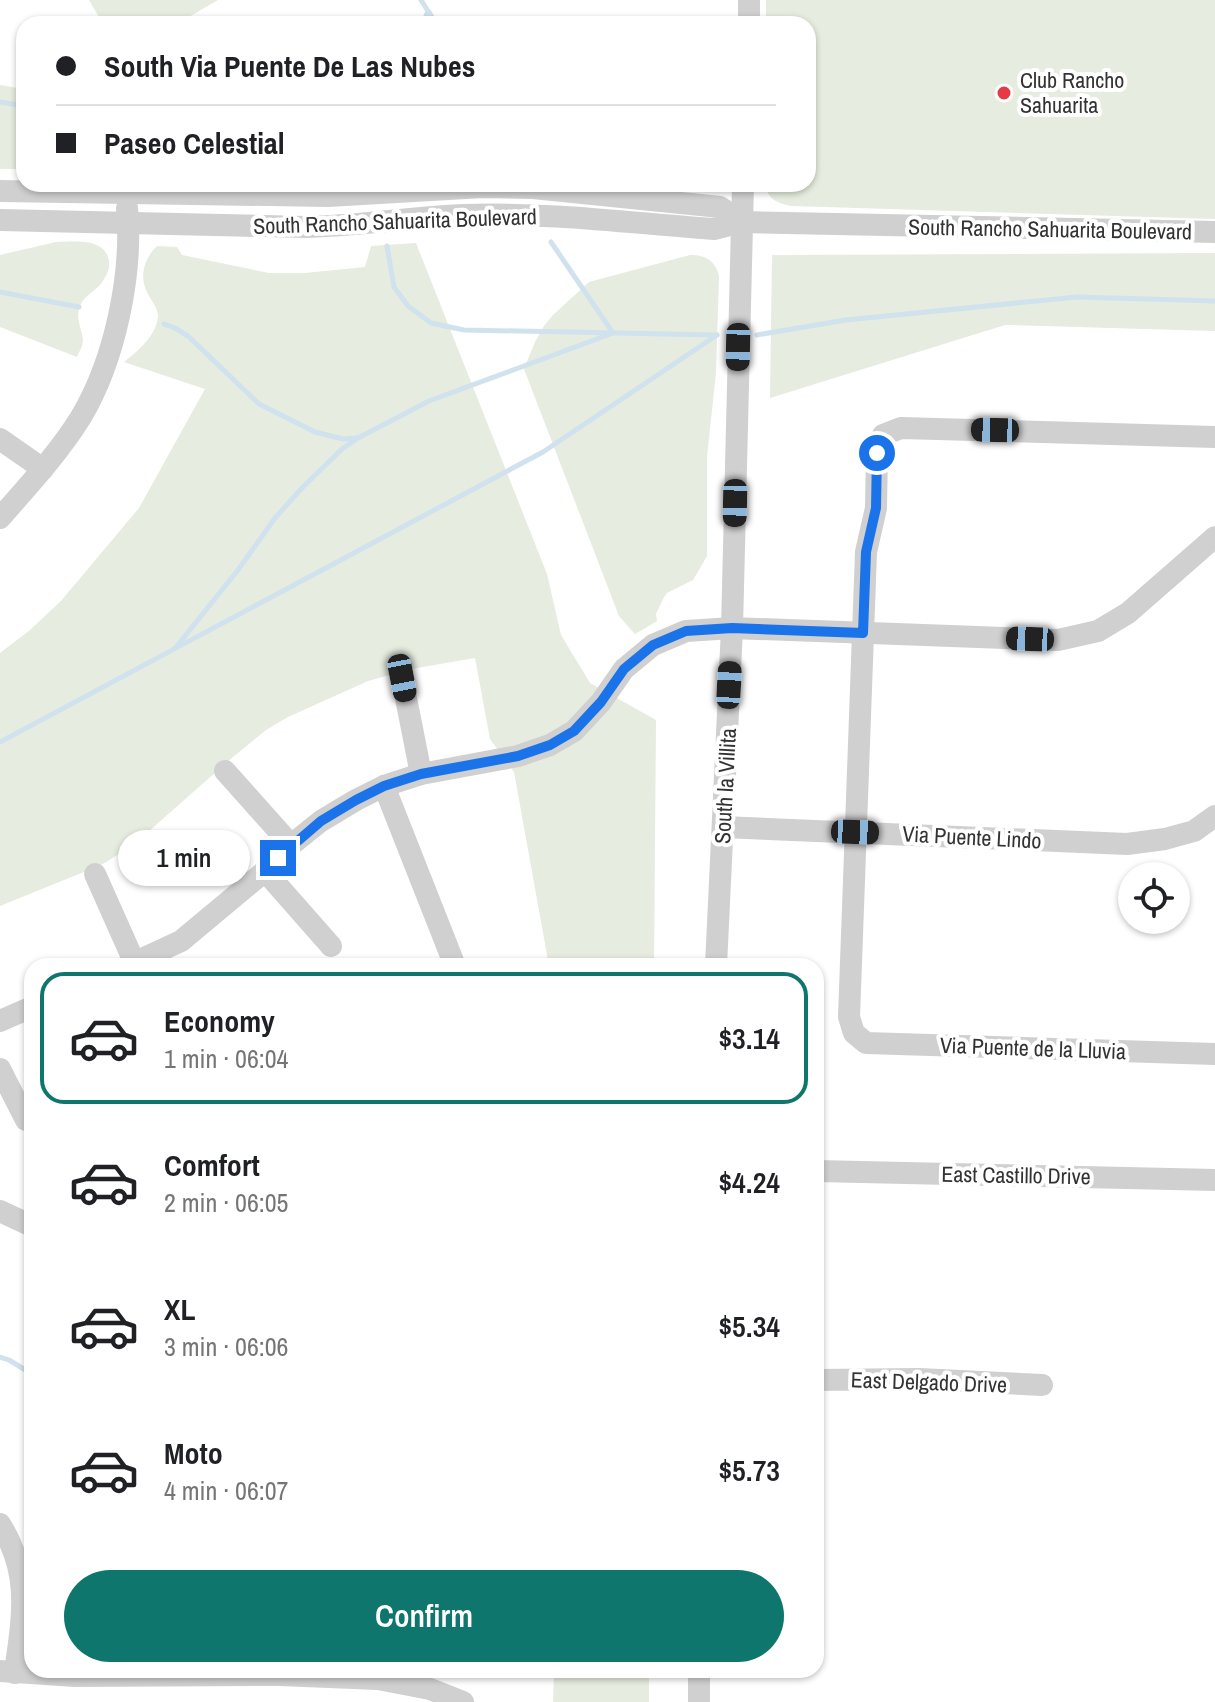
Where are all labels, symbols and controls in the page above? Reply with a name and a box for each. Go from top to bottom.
text: South Via Puente De Las Nubes [104,46,475,86]
place label: Club Rancho Sahuarita [1020,65,1124,120]
marker: Club Rancho Sahuarita [995,84,1013,102]
text: Paseo Celestial [104,123,285,163]
street label: South Rancho Sahuarita Boulevard [253,201,537,241]
street label: South Rancho Sahuarita Boulevard [908,212,1192,246]
car [726,323,750,371]
car [971,418,1019,442]
route start [859,435,895,471]
car [723,479,747,527]
car [1006,626,1054,652]
car [386,652,418,704]
car [716,660,742,710]
street label: South la Villita [707,727,743,845]
street label: Via Puente Lindo [902,818,1042,856]
car [831,819,879,845]
callout: 1 min [118,830,250,886]
text: 1 min [157,840,211,875]
route end [260,840,296,876]
map controls [1118,862,1190,934]
button: locate [1118,862,1190,934]
text: Economy [164,1001,275,1041]
icon: car [68,1002,140,1074]
text: $3.14 [718,1018,780,1058]
street label: Via Puente de la Lluvia [939,1030,1127,1066]
text: 1 min · 06:04 [164,1041,288,1076]
text: Comfort [164,1145,260,1185]
icon: car [68,1146,140,1218]
street label: East Castillo Drive [941,1159,1091,1191]
text: $4.24 [718,1162,780,1202]
text: 2 min · 06:05 [164,1185,288,1220]
text: XL [164,1289,195,1329]
icon: car [68,1290,140,1362]
text: $5.34 [718,1306,780,1346]
text: 3 min · 06:06 [164,1329,288,1364]
street label: East Delgado Drive [850,1364,1008,1400]
text: Moto [164,1433,223,1473]
icon: car [68,1434,140,1506]
text: $5.73 [718,1450,780,1490]
text: 4 min · 06:07 [164,1473,288,1508]
button: Confirm [64,1570,784,1662]

